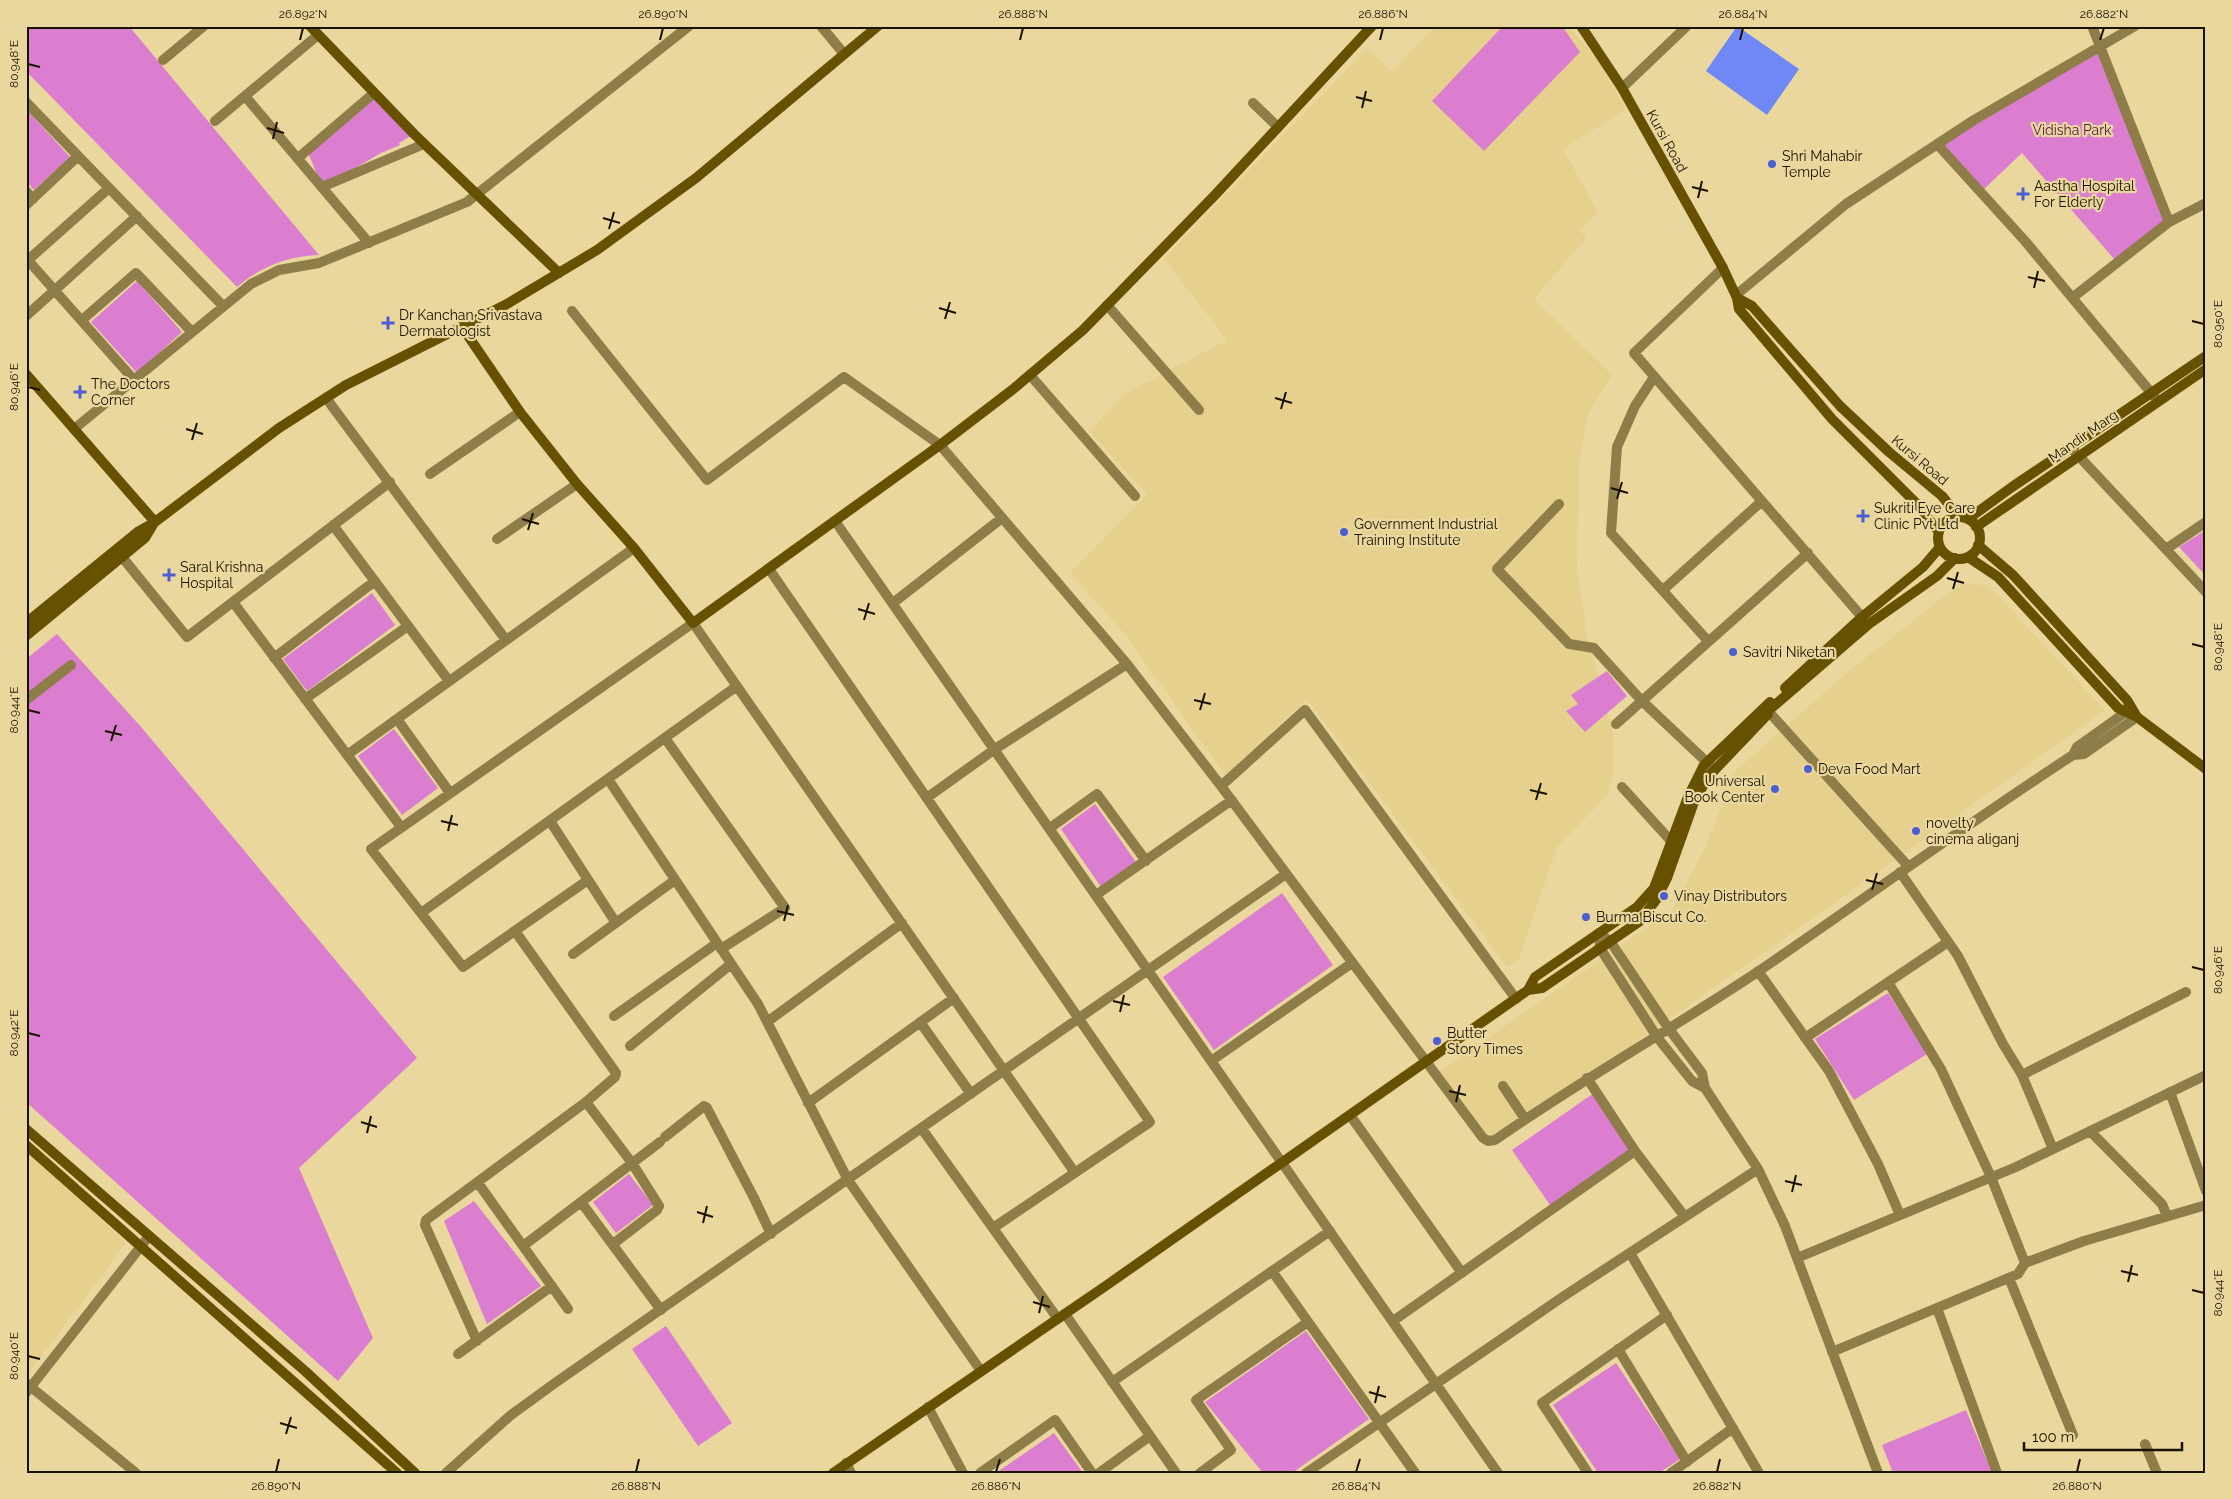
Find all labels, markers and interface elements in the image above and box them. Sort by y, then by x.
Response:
text: 26.892°N [279,7,327,21]
text: 26.890°N [638,7,688,21]
text: 26.888°N [998,7,1048,21]
text: 26.886°N [1358,7,1408,21]
text: 26.884°N [1719,7,1767,21]
text: 26.882°N [2080,7,2128,21]
text: 80.948°E [7,40,21,88]
street label: Kursi Road [1643,107,1691,175]
park label: Vidisha Park [2032,122,2112,138]
place label: Shri Mahabir Temple [1782,148,1863,180]
marker: Shri Mahabir Temple [1766,158,1778,170]
place label: Aastha Hospital For Elderly [2034,178,2135,210]
marker: Aastha Hospital For Elderly [2016,187,2030,201]
text: 80.950°E [2211,300,2225,348]
place label: Dr Kanchan Srivastava Dermatologist [399,307,542,339]
marker: Dr Kanchan Srivastava Dermatologist [381,316,395,330]
text: 80.946°E [7,363,21,411]
place label: The Doctors Corner [91,376,170,408]
marker: The Doctors Corner [73,385,87,399]
street label: Mandir Marg [2045,406,2121,466]
street label: Kursi Road [1888,432,1952,488]
place label: Sukriti Eye Care Clinic Pvt Ltd [1874,500,1975,532]
marker: Sukriti Eye Care Clinic Pvt Ltd [1856,509,1870,523]
place label: Government Industrial Training Institute [1354,516,1498,548]
marker: Government Industrial Training Institute [1338,526,1350,538]
place label: Saral Krishna Hospital [180,559,263,591]
marker: Saral Krishna Hospital [162,568,176,582]
text: 80.948°E [2211,623,2225,671]
place label: Savitri Niketan [1743,644,1835,660]
marker: Savitri Niketan [1727,646,1739,658]
text: 80.944°E [7,686,21,734]
place label: Deva Food Mart [1818,761,1921,777]
marker: Deva Food Mart [1802,763,1814,775]
place label: Universal Book Center [1684,773,1765,805]
marker: Universal Book Center [1769,783,1781,795]
place label: novelty cinema aliganj [1926,815,2019,847]
marker: novelty cinema aliganj [1910,825,1922,837]
place label: Vinay Distributors [1674,888,1787,904]
marker: Vinay Distributors [1658,890,1670,902]
place label: Burma Biscut Co. [1596,909,1706,925]
marker: Burma Biscut Co. [1580,911,1592,923]
text: 80.946°E [2211,946,2225,994]
text: 80.942°E [7,1010,21,1056]
place label: Butter Story Times [1447,1025,1523,1057]
marker: Butter Story Times [1431,1035,1443,1047]
text: 80.944°E [2211,1269,2225,1317]
text: 80.940°E [7,1332,21,1380]
scale bar [2024,1419,2182,1451]
text: 100 m [2032,1428,2074,1446]
text: 26.890°N [251,1479,301,1493]
text: 26.888°N [611,1479,661,1493]
text: 26.886°N [971,1479,1021,1493]
text: 26.884°N [1332,1479,1380,1493]
text: 26.882°N [1693,1479,1741,1493]
text: 26.880°N [2052,1479,2102,1493]

